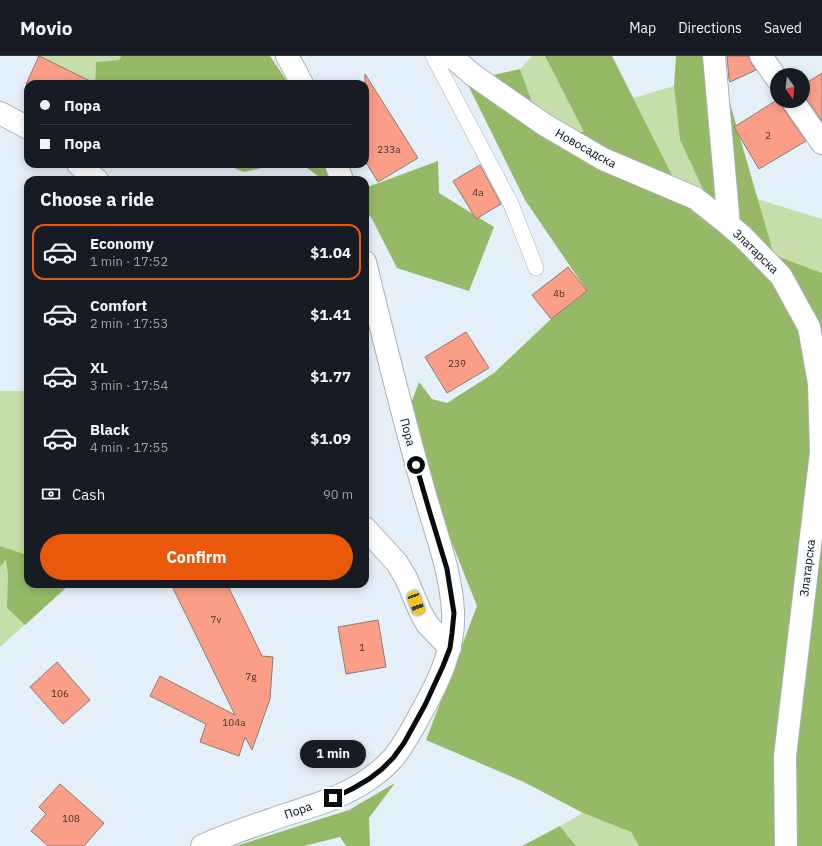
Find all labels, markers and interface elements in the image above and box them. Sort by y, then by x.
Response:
text: Movio [20,16,73,40]
text: Map [629,19,656,37]
text: Directions [678,19,742,37]
text: Saved [764,19,802,37]
north arrow [770,68,810,108]
map controls [770,68,810,108]
text: Пора [64,96,101,115]
street label: Новосадска [553,125,620,171]
house number: 2 [765,129,771,142]
text: Пора [64,134,101,153]
house number: 233a [377,143,401,156]
house number: 4a [472,186,484,199]
text: Choose a ride [40,188,154,211]
street label: Златарска [730,226,782,277]
icon: car [42,234,78,270]
text: Economy [90,234,154,253]
text: $1.04 [310,243,351,262]
text: 1 min · 17:52 [90,253,168,270]
house number: 4b [553,287,565,300]
icon: car [42,296,78,332]
text: Comfort [90,296,147,315]
text: $1.41 [310,305,351,324]
text: 2 min · 17:53 [90,315,168,332]
house number: 239 [448,357,466,370]
icon: car [42,358,78,394]
text: XL [90,358,108,377]
text: $1.77 [310,367,351,386]
text: 3 min · 17:54 [90,377,168,394]
street label: Пора [397,416,419,448]
icon: car [42,420,78,456]
text: Black [90,420,130,439]
text: $1.09 [310,429,351,448]
text: 4 min · 17:55 [90,439,168,456]
route start [407,456,425,474]
icon: cash [40,483,62,505]
text: Cash [72,485,105,504]
text: 90 m [323,486,353,503]
button: Confirm [40,534,353,580]
street label: Златарска [796,538,818,598]
car [406,590,426,616]
house number: 7v [211,613,222,626]
house number: 1 [359,641,365,654]
house number: 7g [245,670,257,683]
house number: 106 [51,687,69,700]
house number: 104a [222,716,246,729]
callout: 1 min [300,740,366,768]
text: 1 min [316,745,350,762]
route end [324,789,342,807]
street label: Пора [282,798,314,822]
house number: 108 [62,812,80,825]

